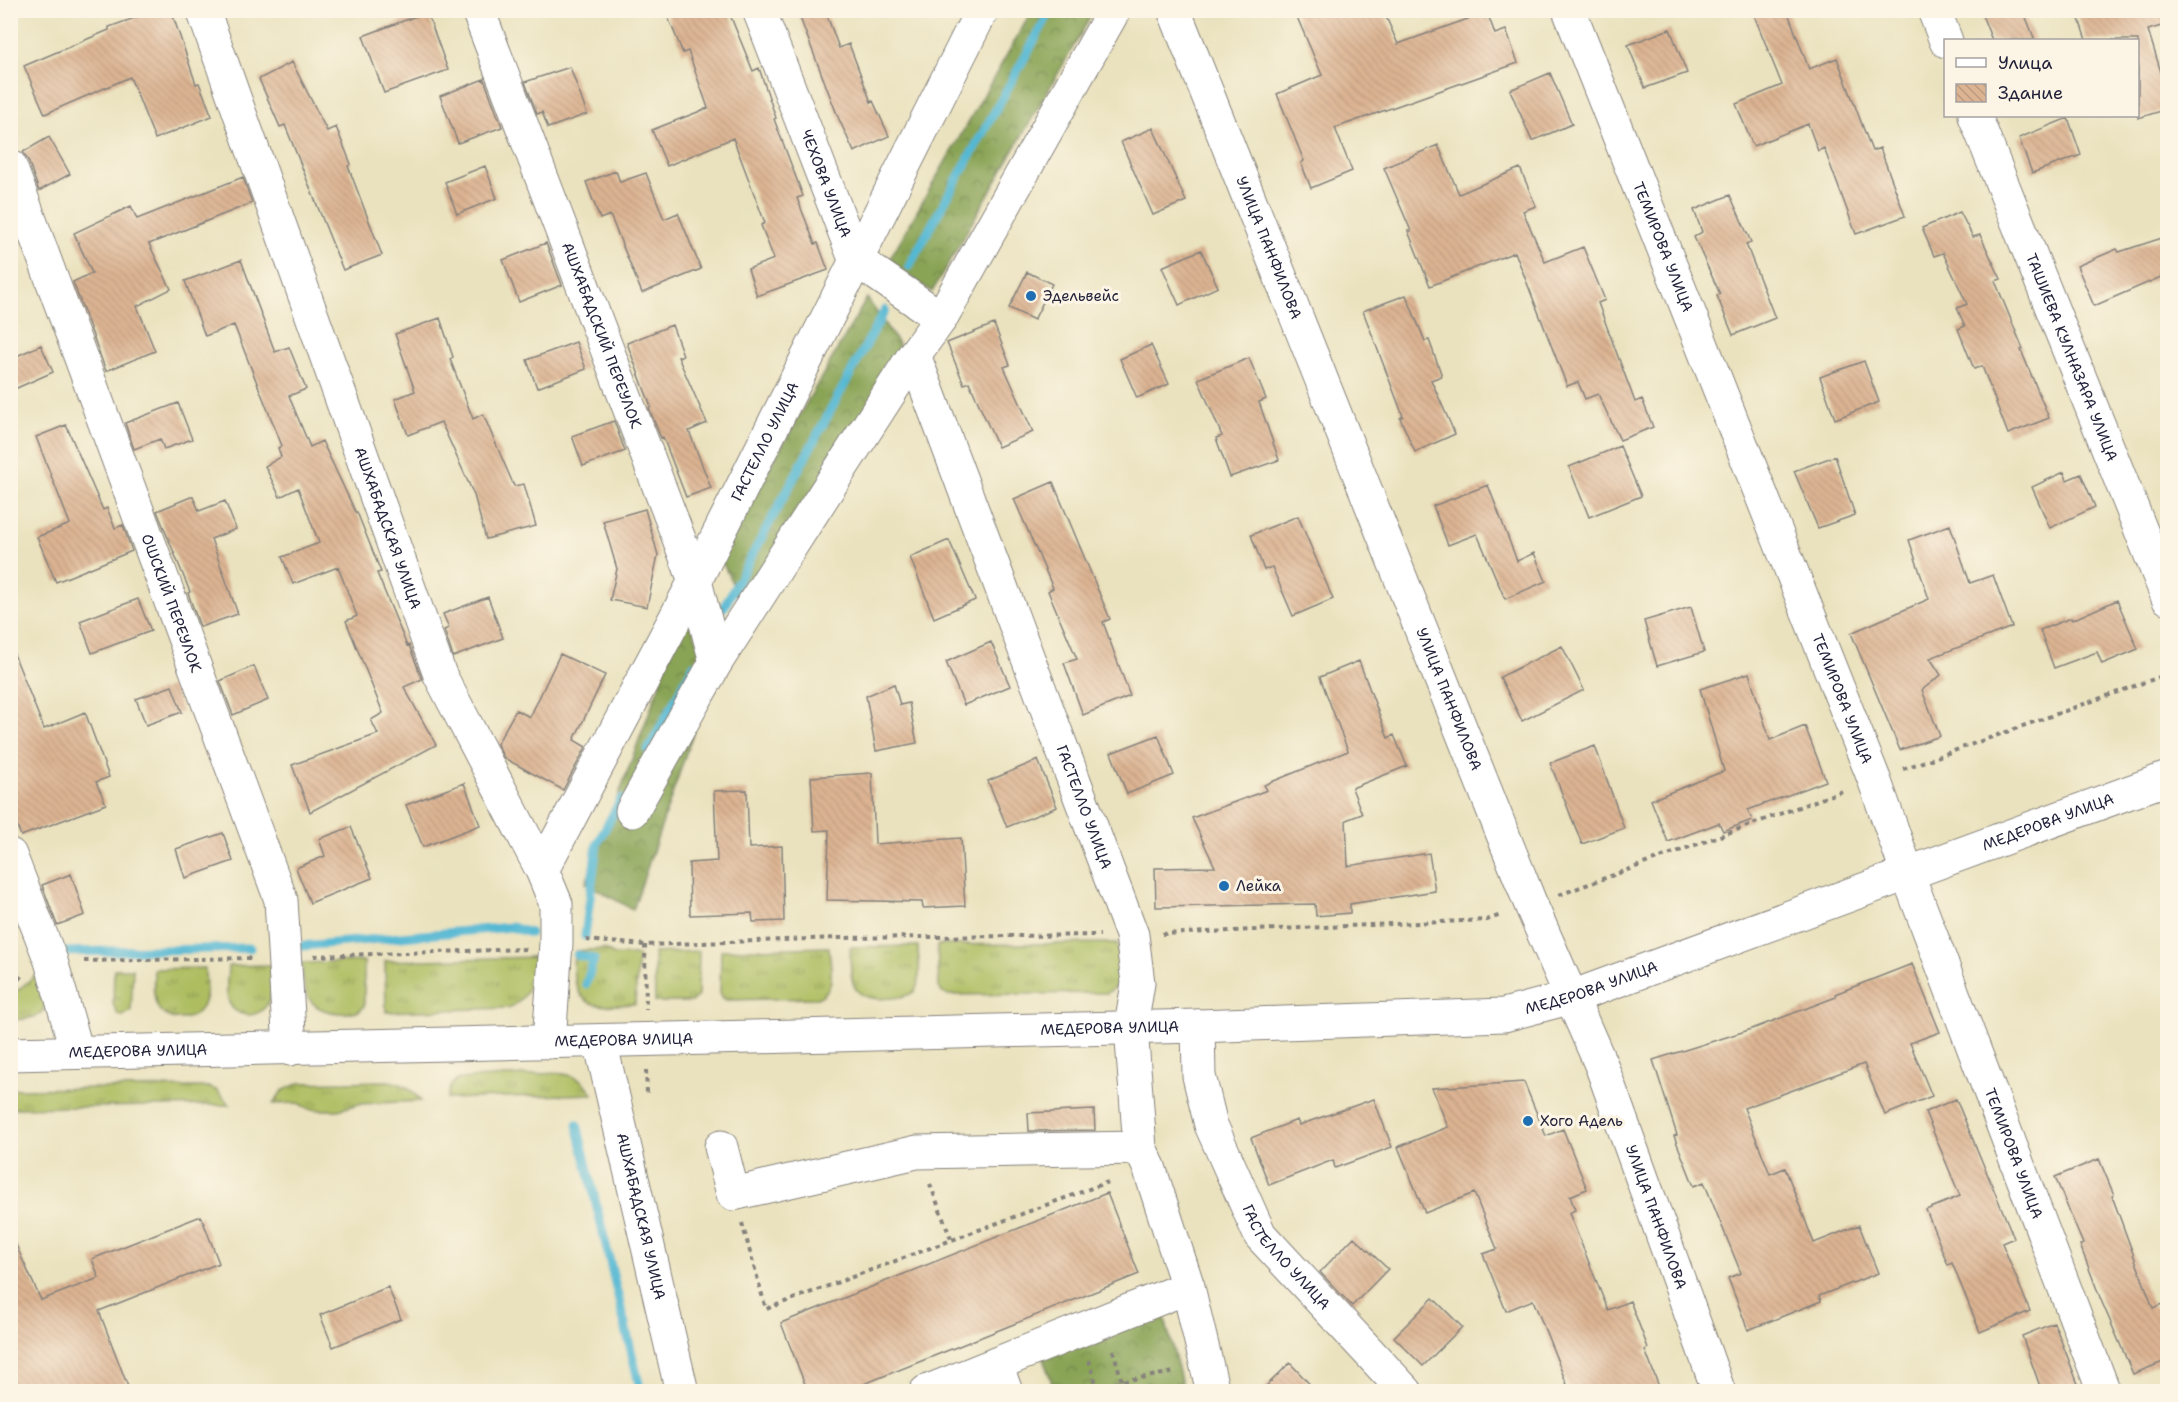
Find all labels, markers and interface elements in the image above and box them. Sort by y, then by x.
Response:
legend [1944,39,2139,117]
text: Улица [1998,51,2052,75]
text: Здание [1998,81,2063,105]
street label: ЧЕХОВА УЛИЦА [796,126,856,241]
street label: УЛИЦА ПАНФИЛОВА [1231,173,1306,322]
street label: ТЕМИРОВА УЛИЦА [1628,179,1698,315]
street label: АШХАБАДСКИЙ ПЕРЕУЛОК [557,239,646,432]
street label: ТАШИЕВА КУЛНАЗАРА УЛИЦА [2021,251,2122,464]
place label: Эдельвейс [1043,286,1119,306]
marker: Эдельвейс [1024,289,1038,303]
street label: ГАСТЕЛЛО УЛИЦА [727,379,803,505]
street label: АШХАБАДСКАЯ УЛИЦА [350,444,426,612]
street label: ОШСКИЙ ПЕРЕУЛОК [137,531,206,676]
street label: УЛИЦА ПАНФИЛОВА [1411,625,1486,774]
street label: ТЕМИРОВА УЛИЦА [1807,631,1877,767]
street label: ГАСТЕЛЛО УЛИЦА [1052,742,1116,872]
street label: МЕДЕРОВА УЛИЦА [1979,789,2117,855]
place label: Лейка [1236,876,1282,896]
marker: Лейка [1217,879,1231,893]
street label: МЕДЕРОВА УЛИЦА [1523,956,1661,1019]
street label: МЕДЕРОВА УЛИЦА [1040,1016,1179,1040]
street label: МЕДЕРОВА УЛИЦА [554,1028,694,1052]
street label: МЕДЕРОВА УЛИЦА [68,1040,208,1063]
street label: ТЕМИРОВА УЛИЦА [1980,1085,2048,1222]
place label: Хого Адель [1540,1111,1623,1131]
marker: Хого Адель [1521,1114,1535,1128]
street label: АШХАБАДСКАЯ УЛИЦА [612,1131,670,1302]
street label: УЛИЦА ПАНФИЛОВА [1621,1142,1691,1292]
street label: ГАСТЕЛЛО УЛИЦА [1238,1201,1335,1314]

